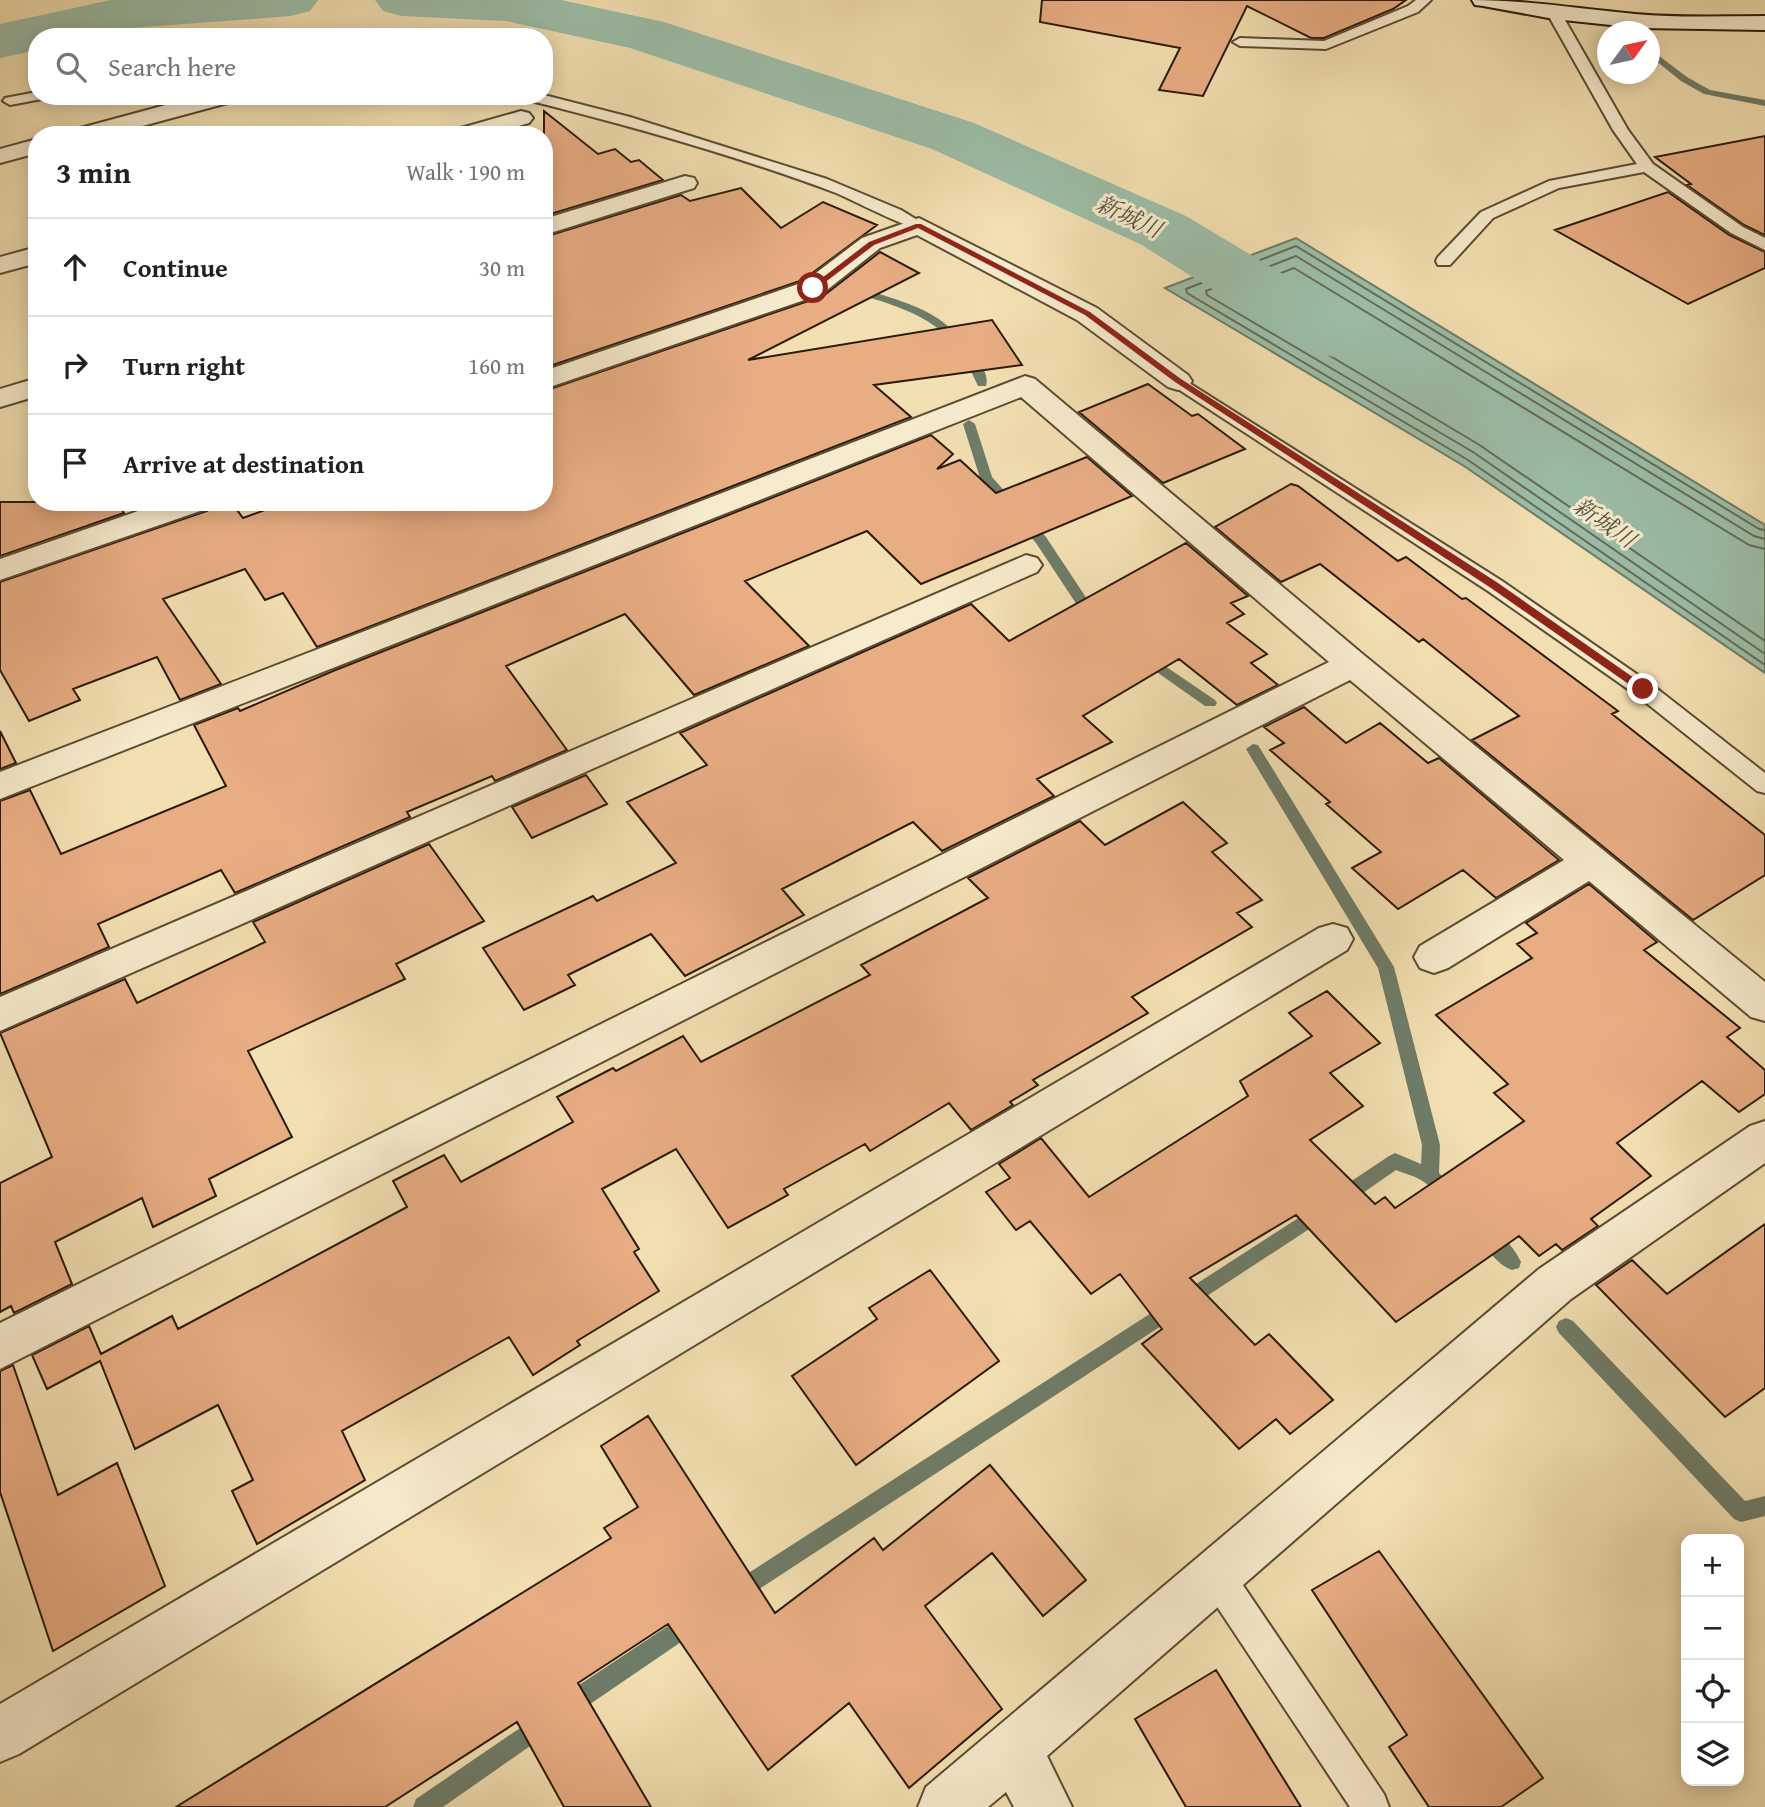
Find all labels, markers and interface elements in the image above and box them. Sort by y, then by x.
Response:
north arrow [1597,21,1660,84]
search box [28,28,553,105]
text: Search here [108,47,236,86]
icon: search [52,48,90,86]
text: 3 min [56,150,131,194]
text: Walk · 190 m [406,155,525,188]
water label: 新城川 [1091,186,1170,247]
icon: ahead [56,248,94,286]
text: Continue [123,248,228,287]
text: 30 m [479,251,525,284]
route start [797,272,828,303]
icon: right [56,346,94,384]
text: Turn right [123,346,245,385]
text: 160 m [468,349,525,382]
icon: arrive [56,444,94,482]
text: Arrive at destination [123,444,364,483]
water label: 新城川 [1567,489,1645,557]
route end [1627,673,1658,704]
map controls [1681,1534,1744,1786]
button: + [1681,1534,1744,1597]
button: − [1681,1597,1744,1660]
button: locate [1681,1660,1744,1723]
button: layers [1681,1723,1744,1786]

